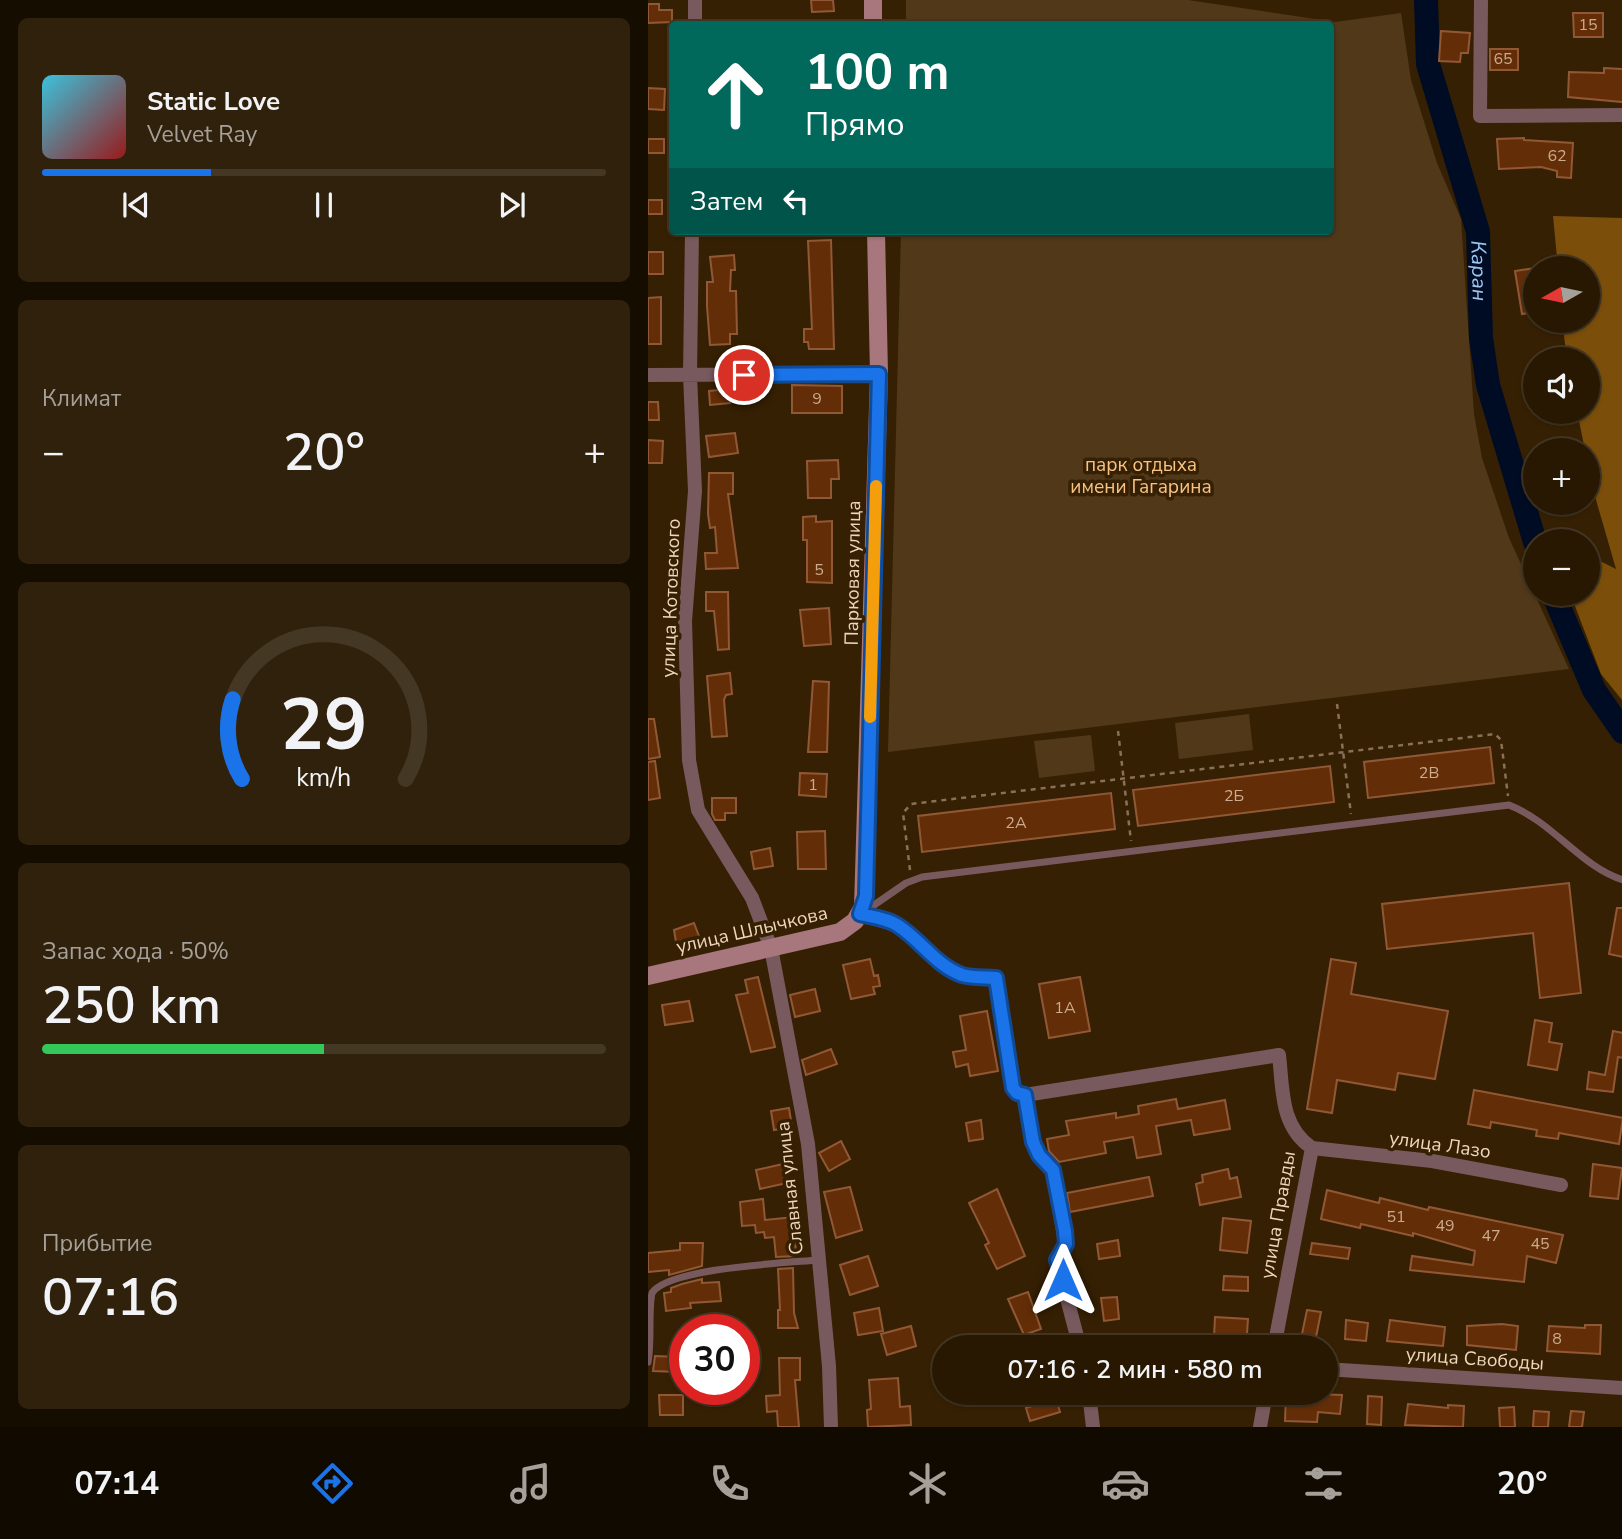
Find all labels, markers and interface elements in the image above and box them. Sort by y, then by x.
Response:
house number: 15 [1578,14,1598,36]
text: 100 m [805,39,949,106]
house number: 65 [1493,48,1513,70]
icon: ahead [690,49,781,140]
text: Static Love [147,84,280,119]
text: Прямо [805,103,905,146]
text: Velvet Ray [147,119,257,150]
house number: 62 [1547,145,1567,167]
icon: left [777,182,815,220]
text: Затем [690,184,763,219]
icon: previous [117,186,155,224]
icon: pause [305,186,343,224]
icon: next [493,186,531,224]
water label: Каран [1464,240,1494,302]
north arrow [1523,256,1600,332]
map controls [1523,256,1600,606]
pin [714,345,774,405]
button: sound [1523,347,1600,424]
icon: arrive [725,356,763,394]
text: Климат [42,383,121,414]
house number: 9 [812,388,822,410]
text: 20° [283,417,365,488]
text: − [42,427,65,478]
text: + [583,427,606,478]
button: + [1523,438,1600,515]
park label: парк отдыха имени Гагарина [1070,452,1212,500]
street label: Парковая улица [839,500,867,646]
street label: улица Котовского [655,518,687,678]
button: − [1523,529,1600,606]
house number: 5 [814,559,824,581]
text: 29 [280,676,368,776]
text: km/h [296,761,352,795]
house number: 2В [1419,762,1439,784]
house number: 1 [808,774,818,796]
house number: 2Б [1224,785,1244,807]
house number: 2А [1005,812,1027,834]
street label: улица Шлычкова [674,900,830,960]
text: Запас хода · 50% [42,936,229,967]
text: 250 km [42,970,221,1041]
house number: 1А [1054,997,1076,1019]
street label: Славная улица [770,1120,810,1256]
street label: улица Лазо [1387,1125,1493,1165]
street label: улица Правды [1254,1149,1302,1281]
house number: 51 [1386,1206,1406,1228]
house number: 49 [1435,1215,1455,1237]
house number: 47 [1481,1225,1501,1247]
text: Прибытие [42,1228,152,1259]
house number: 45 [1530,1233,1550,1255]
position arrow [1026,1243,1100,1317]
text: 07:16 [42,1262,179,1333]
speed limit sign: 30 [669,1314,760,1405]
house number: 8 [1552,1328,1562,1350]
street label: улица Свободы [1405,1341,1545,1377]
text: 07:16 · 2 мин · 580 m [1007,1352,1263,1387]
icon: directions [308,1459,357,1508]
icon: music [506,1459,555,1508]
icon: phone [705,1459,754,1508]
icon: climate [903,1459,952,1508]
icon: car [1101,1459,1150,1508]
icon: filters [1299,1459,1348,1508]
text: 07:14 [75,1462,159,1505]
text: 20° [1497,1462,1547,1505]

